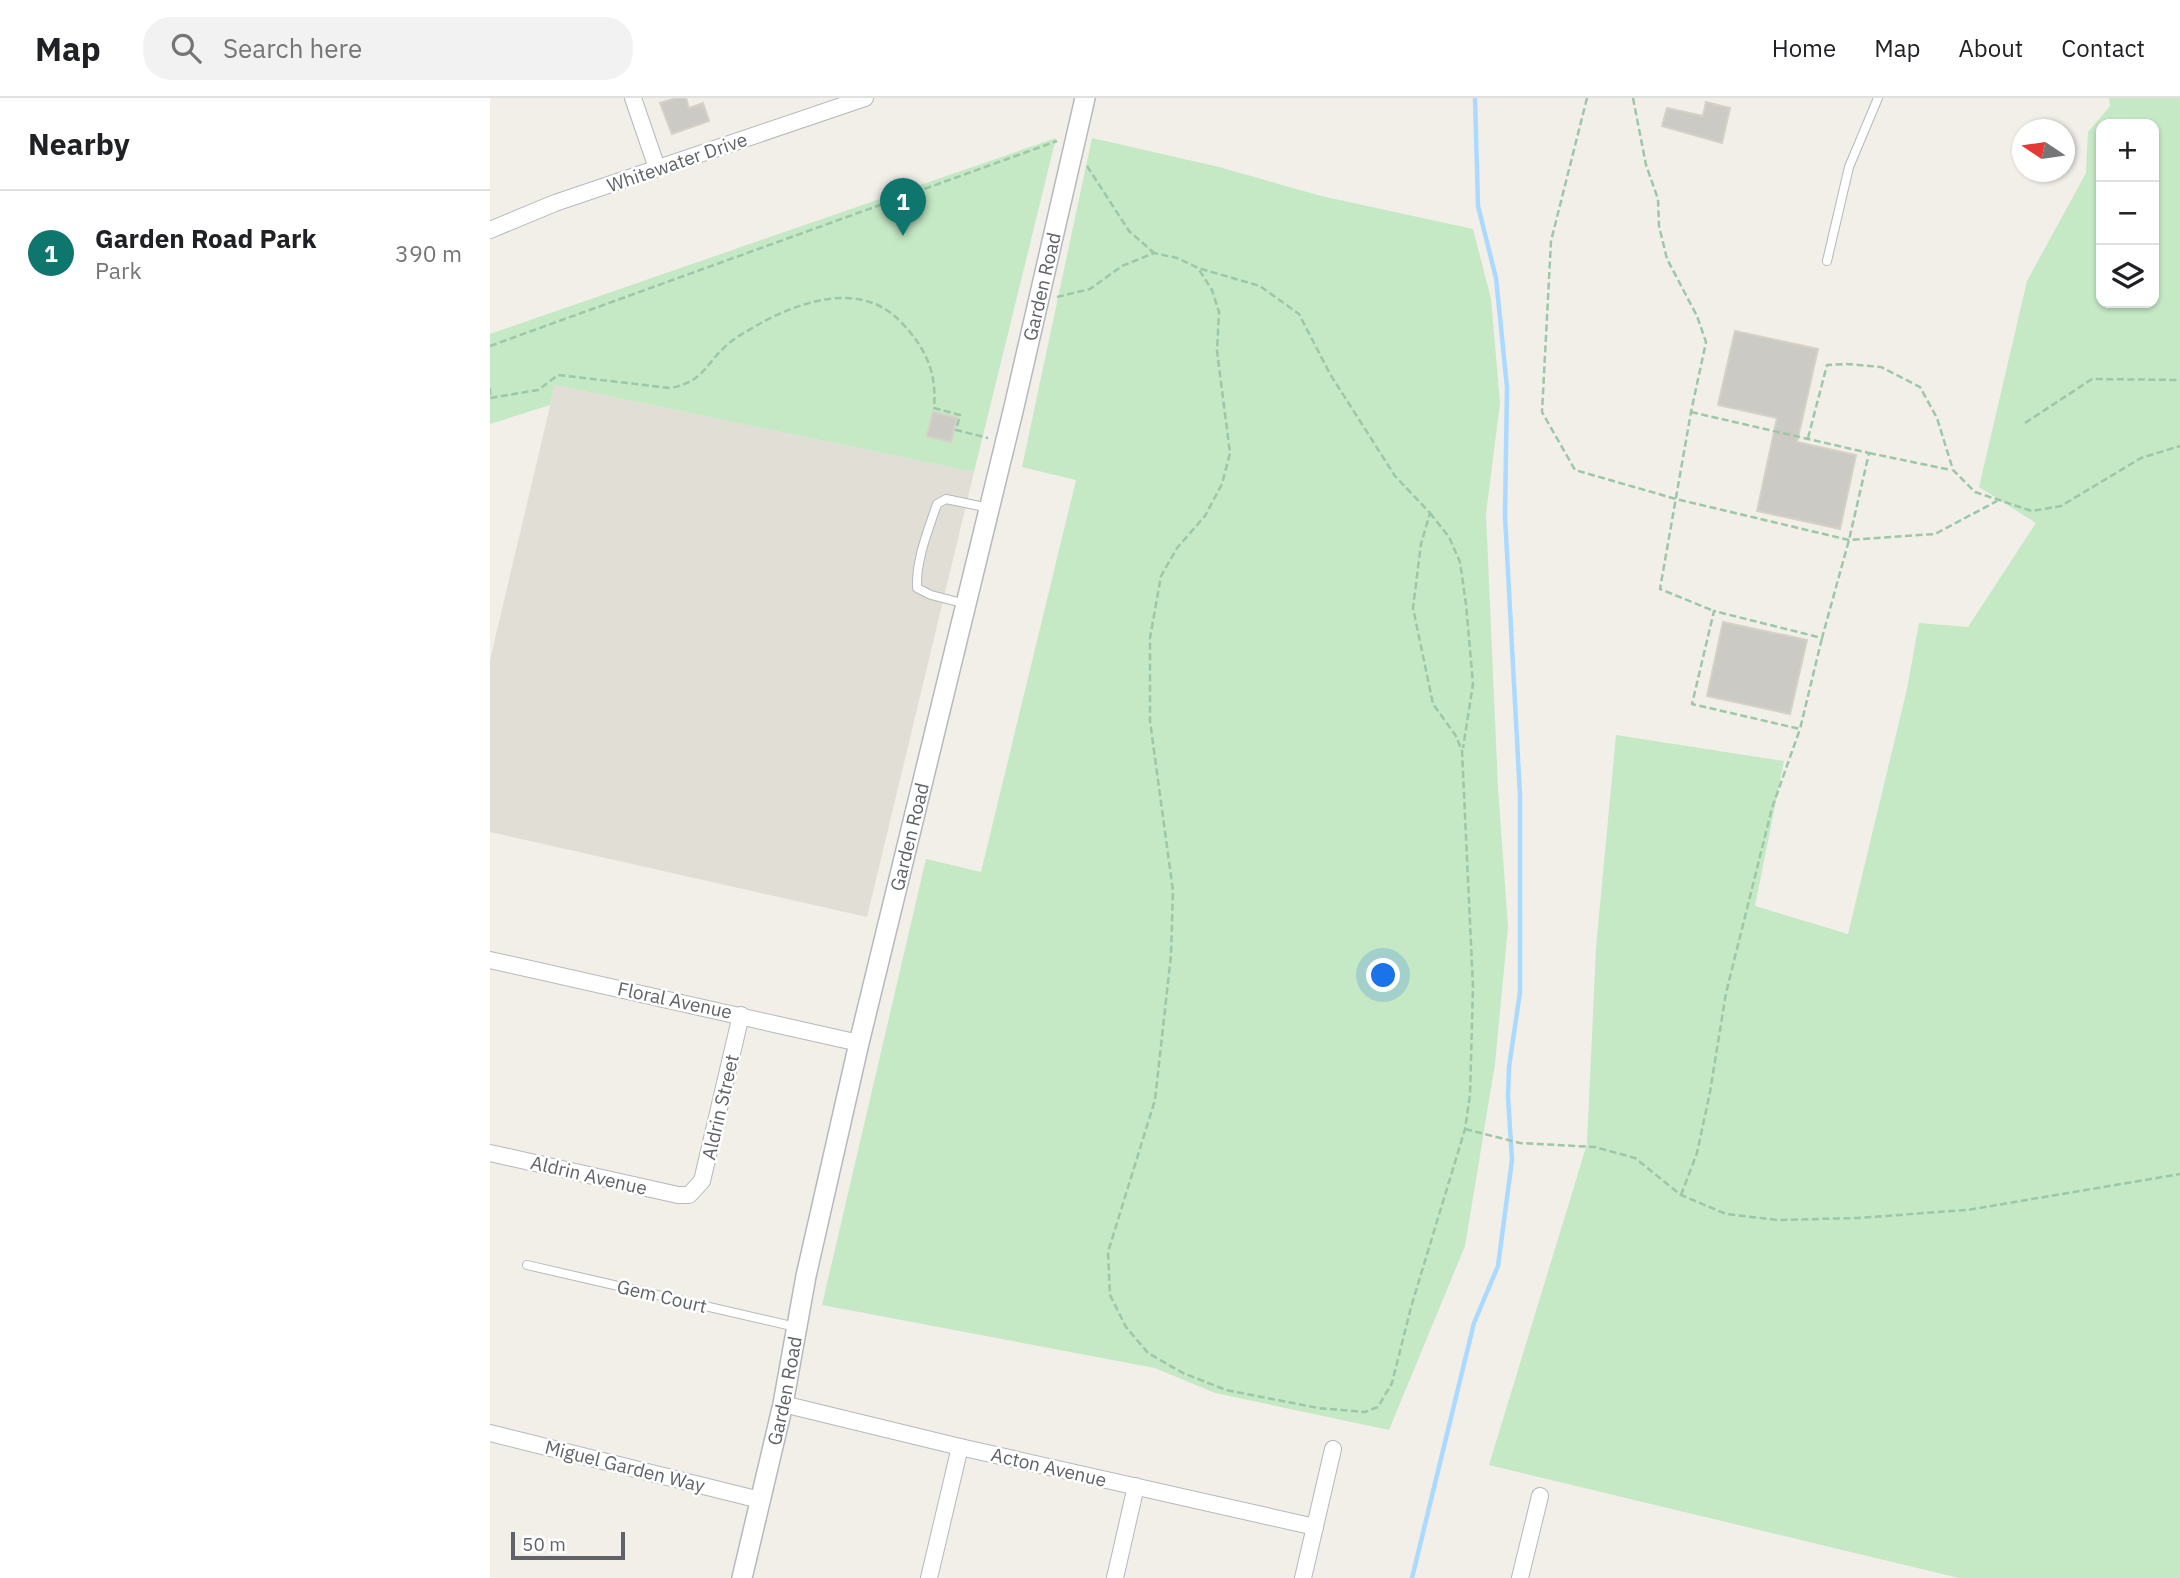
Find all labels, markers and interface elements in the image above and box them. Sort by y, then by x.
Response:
search box [143,17,633,80]
text: Map [35,27,101,70]
icon: search [167,29,205,67]
text: Search here [223,31,362,65]
text: Home [1772,32,1836,64]
text: Map [1874,32,1920,64]
text: About [1958,32,2023,64]
text: Contact [2061,32,2145,64]
north arrow [2012,119,2075,182]
map controls [2096,119,2159,308]
button: + [2096,119,2159,182]
text: Nearby [28,124,130,163]
street label: Whitewater Drive [604,127,750,197]
pin: 1 [880,178,926,236]
button: − [2096,182,2159,245]
text: Garden Road Park [95,221,316,255]
street label: Garden Road [1018,230,1066,343]
text: 1 [44,238,58,268]
text: 390 m [395,238,462,268]
button: layers [2096,245,2159,308]
text: Park [95,255,142,285]
street label: Garden Road [884,780,934,893]
your location [1366,958,1400,992]
street label: Floral Avenue [615,976,735,1024]
street label: Aldrin Street [696,1052,744,1162]
street label: Aldrin Avenue [528,1150,650,1200]
street label: Gem Court [615,1274,709,1318]
street label: Garden Road [762,1334,807,1448]
street label: Miguel Garden Way [542,1434,708,1498]
street label: Acton Avenue [989,1442,1109,1492]
scale bar [511,1529,625,1561]
text: 50 m [522,1532,566,1556]

